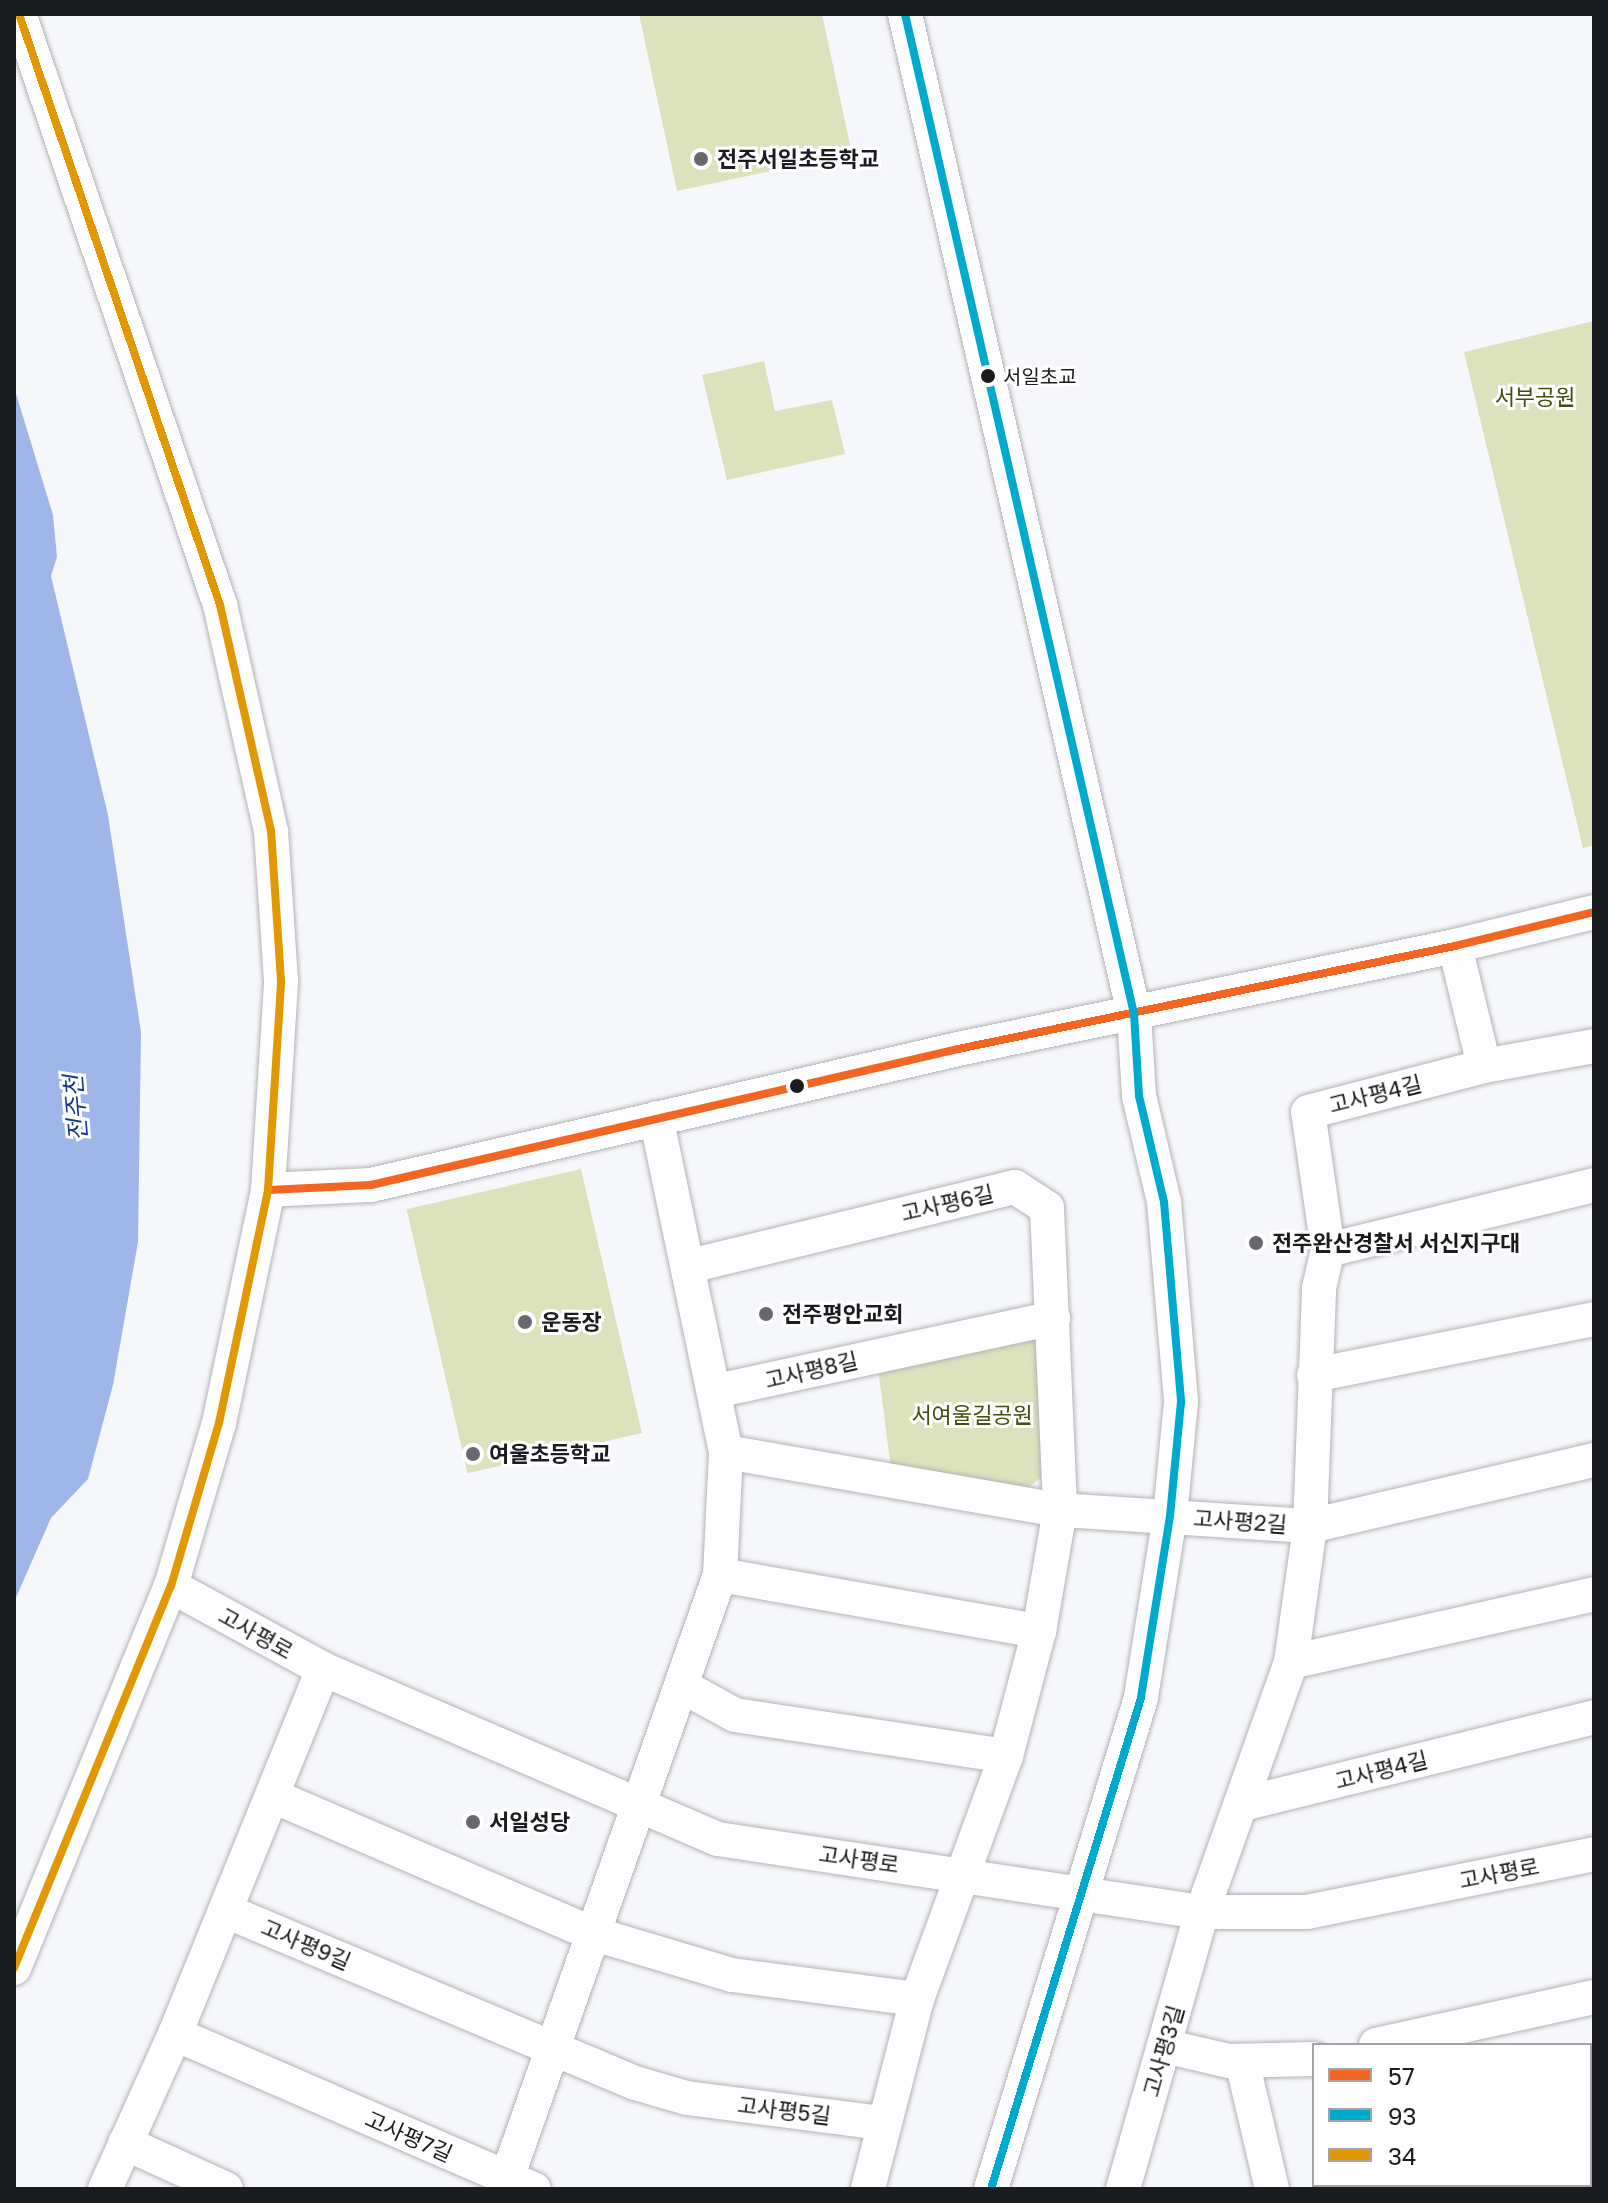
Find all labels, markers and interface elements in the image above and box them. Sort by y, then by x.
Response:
place label: 전주서일초등학교 [717,146,879,172]
marker: 전주서일초등학교 [692,150,710,168]
place label: 서일초교 [1003,364,1077,388]
marker: 서일초교 [980,368,996,384]
park label: 서부공원 [1495,384,1575,410]
street label: 고사평4길 [1326,1070,1424,1118]
water label: 전주천 [58,1074,92,1142]
unlabelled marker [789,1078,805,1094]
street label: 고사평6길 [898,1180,996,1226]
place label: 전주완산경찰서 서신지구대 [1272,1230,1520,1256]
marker: 전주완산경찰서 서신지구대 [1247,1234,1265,1252]
place label: 전주평안교회 [782,1301,903,1327]
marker: 전주평안교회 [757,1305,775,1323]
place label: 운동장 [541,1309,602,1335]
marker: 운동장 [516,1313,534,1331]
street label: 고사평8길 [762,1347,860,1393]
park label: 서여울길공원 [911,1402,1033,1428]
place label: 여울초등학교 [489,1441,610,1467]
marker: 여울초등학교 [464,1445,482,1463]
street label: 고사평2길 [1192,1505,1288,1537]
street label: 고사평로 [214,1602,298,1664]
street label: 고사평4길 [1332,1746,1430,1794]
place label: 서일성당 [489,1809,570,1835]
marker: 서일성당 [464,1813,482,1831]
street label: 고사평로 [817,1840,901,1878]
street label: 고사평로 [1457,1852,1541,1894]
street label: 고사평9길 [257,1913,355,1975]
street label: 고사평3길 [1137,2002,1189,2100]
legend [1312,2043,1592,2187]
text: 57 [1388,2061,1415,2090]
street label: 고사평5길 [736,2091,832,2129]
text: 93 [1388,2101,1417,2130]
street label: 고사평7길 [361,2105,457,2167]
text: 34 [1388,2141,1417,2170]

